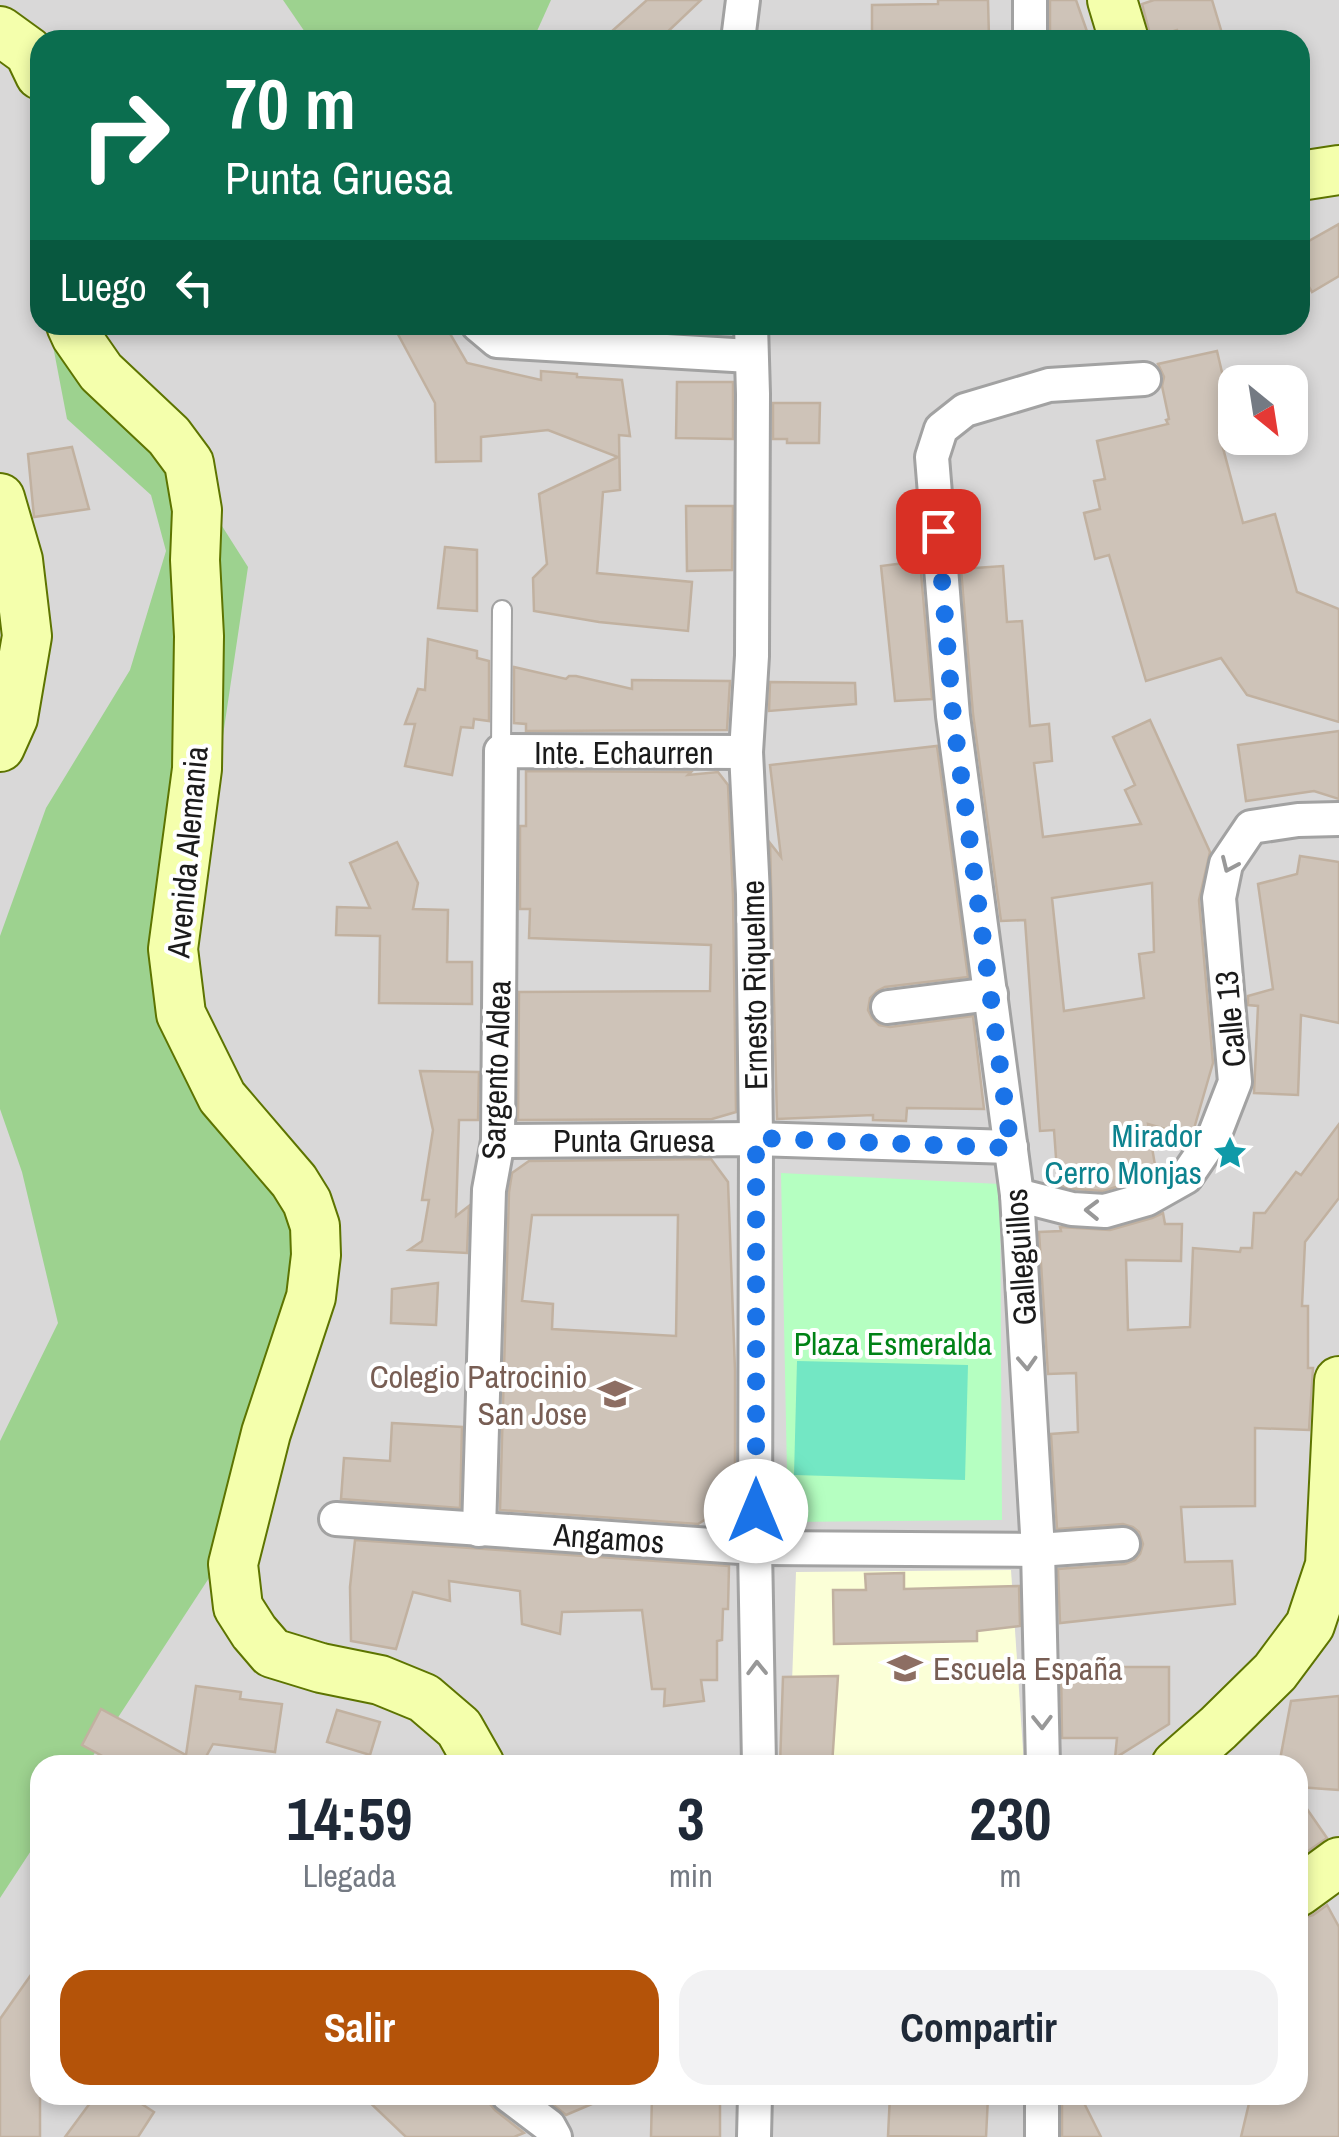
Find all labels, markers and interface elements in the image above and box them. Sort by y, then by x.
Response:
text: 70 m [225,57,356,151]
icon: right [60,70,190,200]
text: Punta Gruesa [225,147,453,208]
icon: left [167,260,222,315]
text: Luego [60,262,147,313]
north arrow [1218,365,1308,455]
map controls [1218,365,1308,455]
pin [896,489,981,574]
icon: arrive [911,504,966,559]
street label: Inte. Echaurren [534,731,714,774]
street label: Avenida Alemania [156,744,218,961]
one-way arrow [1221,854,1241,872]
street label: Ernesto Riquelme [731,880,777,1090]
street label: Calle 13 [1204,969,1256,1069]
street label: Sargento Aldea [471,979,521,1160]
place label: Mirador Cerro Monjas [1045,1114,1202,1194]
street label: Punta Gruesa [553,1119,715,1162]
place icon: Mirador Cerro Monjas [1211,1134,1249,1172]
street label: Galleguillos [994,1187,1046,1327]
one-way arrow [1083,1199,1098,1221]
park label: Plaza Esmeralda [794,1322,993,1365]
place label: Colegio Patrocinio San Jose [370,1355,587,1435]
one-way arrow [1016,1355,1037,1371]
school or university icon: Colegio Patrocinio San Jose [596,1375,634,1413]
position arrow [704,1459,808,1563]
street label: Angamos [551,1513,666,1563]
place label: Escuela España [933,1647,1123,1690]
school or university icon: Escuela España [886,1649,924,1687]
one-way arrow [746,1659,768,1674]
one-way arrow [1032,1715,1053,1731]
text: 14:59 [287,1778,412,1859]
text: 3 [677,1778,705,1859]
text: 230 [969,1778,1051,1859]
text: Llegada [303,1854,396,1897]
text: min [669,1854,713,1897]
text: m [999,1854,1021,1897]
button: Salir [60,1970,659,2085]
button: Compartir [679,1970,1278,2085]

